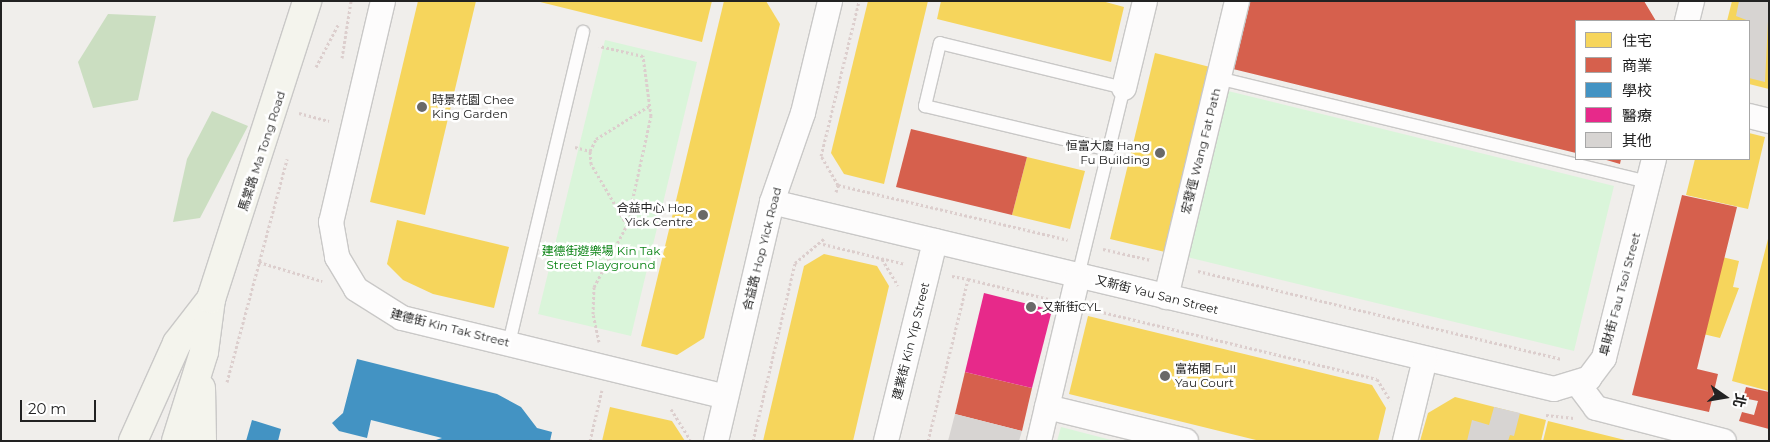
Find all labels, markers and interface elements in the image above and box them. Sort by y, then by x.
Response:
legend [1575,20,1750,160]
text: 住宅 [1622,31,1652,50]
text: 商業 [1622,56,1652,75]
text: 學校 [1622,81,1652,100]
street label: 宏發徑 Wang Fat Path [1178,87,1224,215]
street label: 馬棠路 Ma Tong Road [236,89,288,213]
place label: 時景花園 Chee King Garden [432,93,514,121]
marker: 時景花園 Chee King Garden [416,101,428,113]
text: 醫療 [1622,106,1652,125]
text: 其他 [1622,131,1652,150]
place label: 恒富大廈 Hang Fu Building [1066,139,1150,167]
marker: 恒富大廈 Hang Fu Building [1154,147,1166,159]
street label: 合益路 Hop Yick Road [740,186,784,312]
place label: 合益中心 Hop Yick Centre [616,201,693,229]
marker: 合益中心 Hop Yick Centre [697,209,709,221]
street label: 阜財街 Fau Tsoi Street [1597,231,1643,357]
park label: 建德街遊樂場 Kin Tak Street Playground [542,244,660,272]
street label: 又新街 Yau San Street [1094,273,1220,317]
street label: 建業街 Kin Yip Street [889,281,933,401]
marker: 又新街CYL [1024,300,1038,314]
place label: 又新街CYL [1042,300,1101,314]
street label: 建德街 Kin Tak Street [389,306,511,350]
place label: 富祐閣 Full Yau Court [1175,362,1236,390]
marker: 富祐閣 Full Yau Court [1159,370,1171,382]
north arrow [1700,372,1750,422]
scale bar [22,390,99,422]
text: 北 [1729,392,1750,409]
text: 20 m [28,399,66,418]

